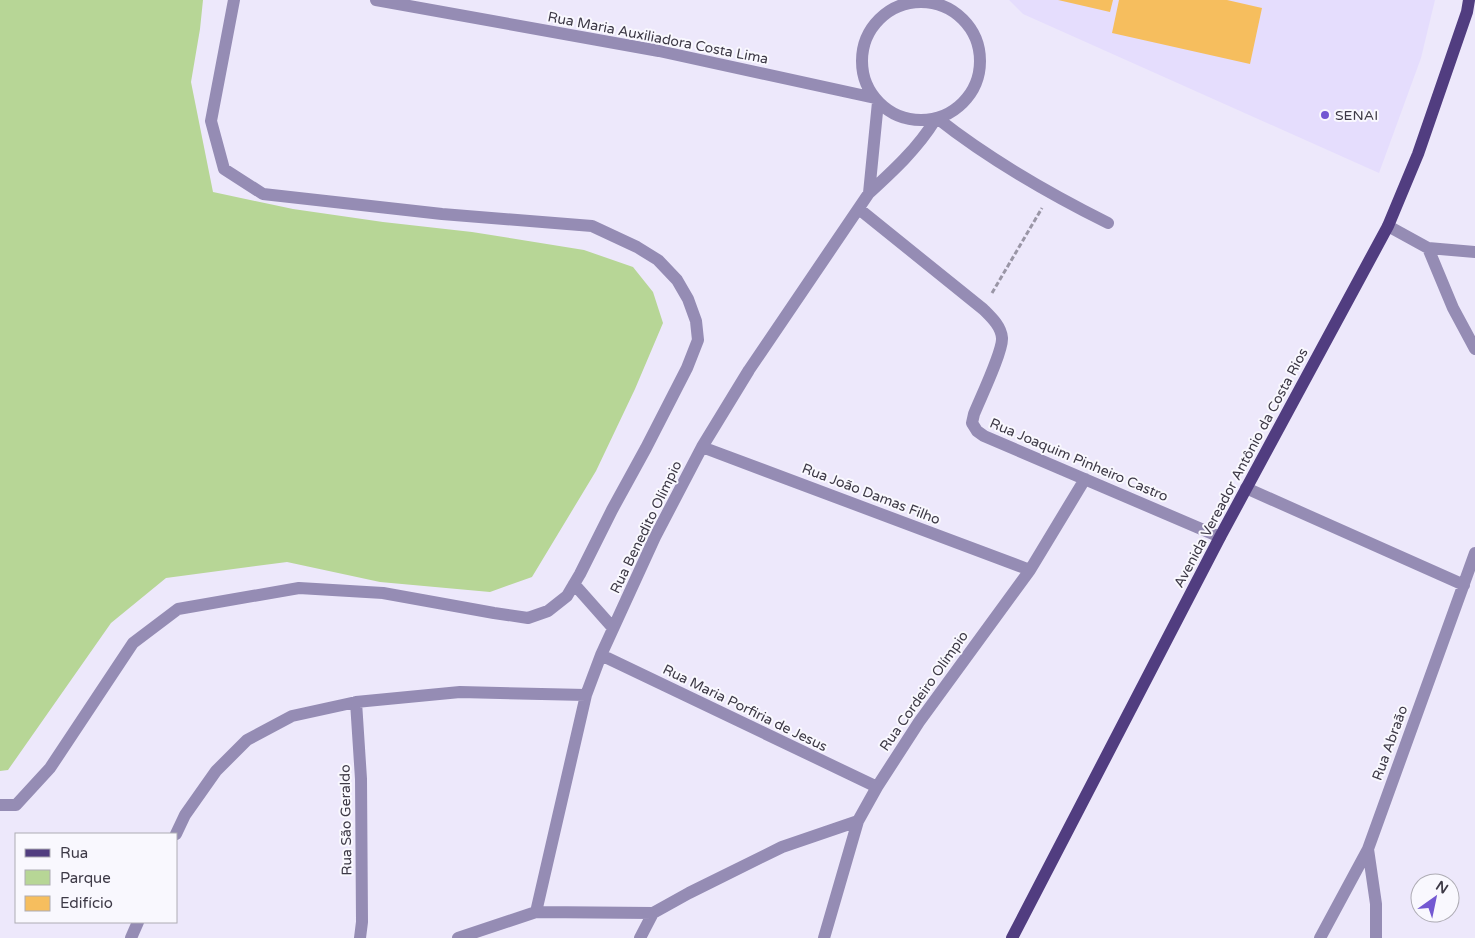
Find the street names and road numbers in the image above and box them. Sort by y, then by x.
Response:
street label: Rua Maria Auxiliadora Costa Lima [546,8,770,68]
street label: Avenida Vereador Antônio da Costa Rios [1170,345,1312,591]
street label: Rua Joaquim Pinheiro Castro [987,415,1171,505]
street label: Rua Benedito Olímpio [606,458,686,596]
street label: Rua João Damas Filho [799,460,943,528]
street label: Rua Cordeiro Olímpio [876,628,972,754]
street label: Rua Maria Porfiria de Jesus [660,661,830,755]
street label: Rua Abraão [1369,703,1411,783]
street label: Rua São Geraldo [337,764,355,876]

